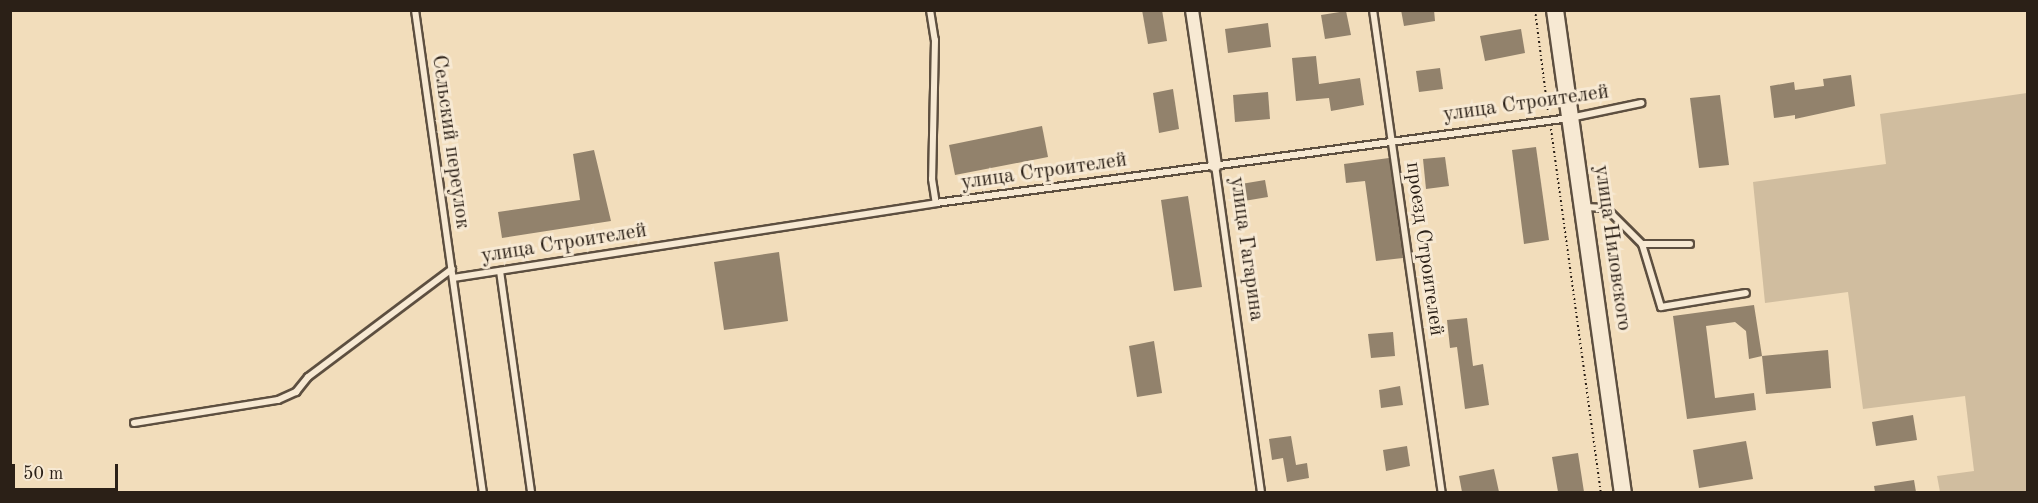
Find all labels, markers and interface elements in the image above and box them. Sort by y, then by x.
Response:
street label: Сельский переулок [425,53,475,231]
street label: улица Строителей [1441,80,1611,128]
street label: улица Строителей [959,148,1129,196]
street label: проезд Строителей [1399,160,1449,338]
street label: улица Ниловского [1588,164,1636,332]
street label: улица Гагарина [1223,175,1269,323]
street label: улица Строителей [479,218,649,270]
scale bar [15,452,122,490]
text: 50 m [23,465,63,483]

